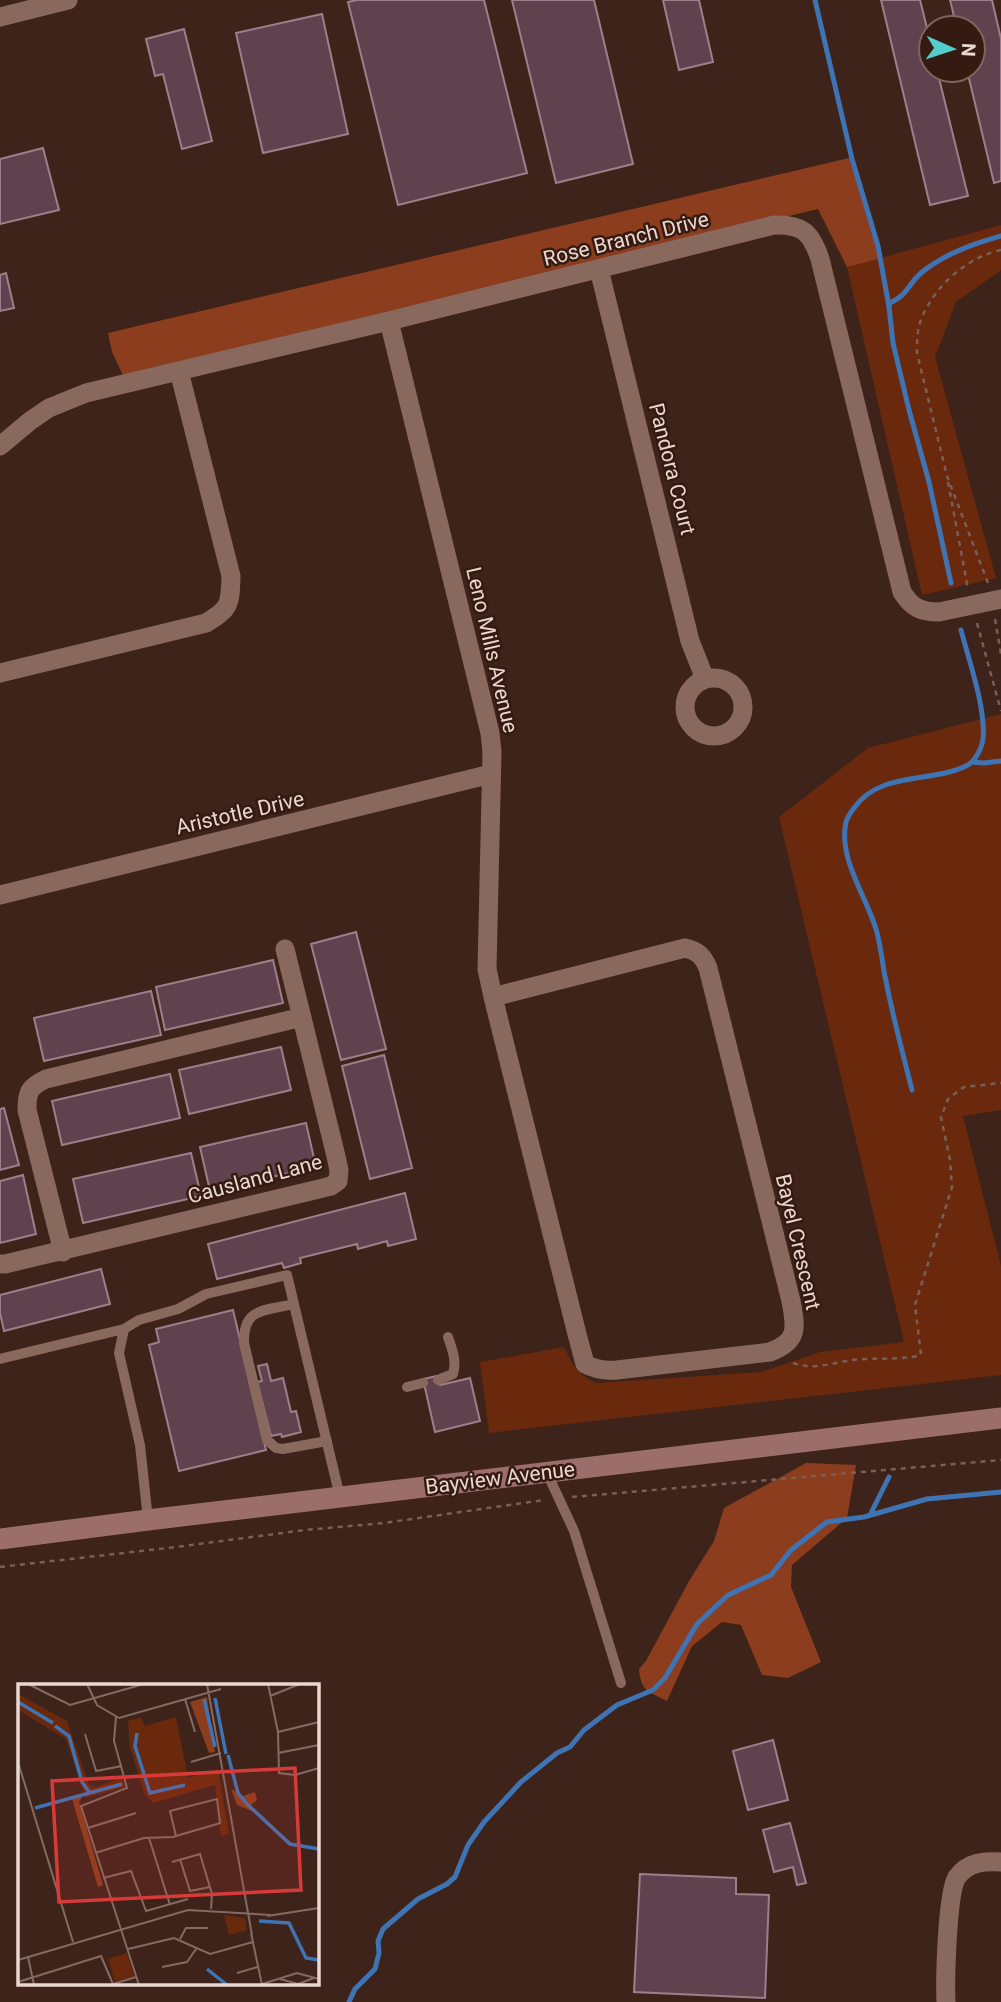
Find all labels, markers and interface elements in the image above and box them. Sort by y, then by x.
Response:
north arrow [917,14,987,84]
text: N [957,43,980,57]
street label: Rose Branch Drive [541,207,711,271]
street label: Pandora Court [644,401,700,538]
street label: Leno Mills Avenue [461,565,523,735]
street label: Aristotle Drive [174,787,306,839]
street label: Causland Lane [185,1150,325,1208]
street label: Bayel Crescent [771,1172,825,1312]
street label: Bayview Avenue [424,1457,576,1499]
inset map [18,1684,318,1984]

